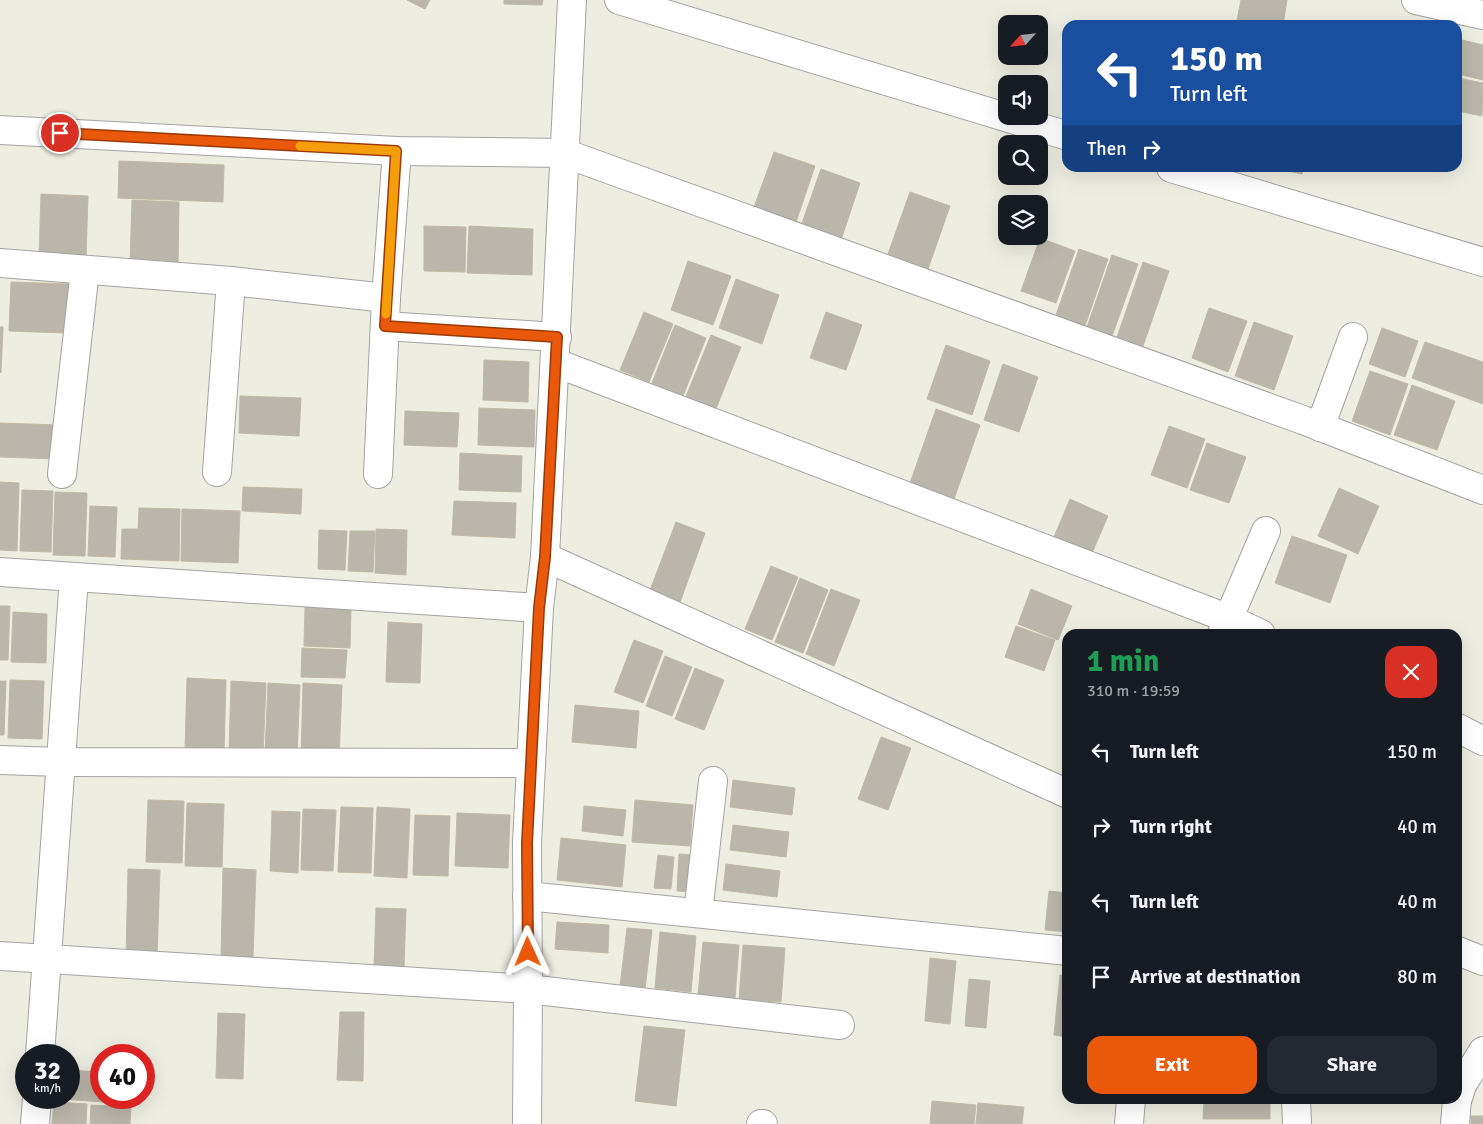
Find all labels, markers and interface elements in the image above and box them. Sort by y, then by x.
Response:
north arrow [998,15,1048,65]
map controls [998,15,1048,245]
text: 150 m [1170,37,1263,80]
icon: left [1087,40,1152,105]
button: sound [998,75,1048,125]
text: Turn left [1170,80,1248,107]
pin [39,112,81,154]
icon: arrive [46,119,74,147]
button: search [998,135,1048,185]
icon: right [1137,135,1165,163]
text: Then [1087,137,1127,161]
button: layers [998,195,1048,245]
text: 1 min [1087,643,1159,680]
button: close [1385,646,1437,698]
text: 310 m · 19:59 [1087,681,1180,701]
icon: left [1087,738,1115,766]
text: Turn left [1130,740,1199,764]
text: 150 m [1387,740,1437,764]
icon: right [1087,813,1115,841]
text: Turn right [1130,815,1212,839]
text: 40 m [1397,815,1437,839]
icon: left [1087,888,1115,916]
text: Turn left [1130,890,1199,914]
text: 40 m [1397,890,1437,914]
position arrow [501,925,553,977]
icon: arrive [1087,963,1115,991]
text: Arrive at destination [1130,965,1301,989]
text: 80 m [1397,965,1437,989]
button: Exit [1087,1036,1257,1094]
button: Share [1267,1036,1437,1094]
speed limit sign: 40 [90,1044,155,1109]
text: 32 [34,1055,61,1086]
text: km/h [34,1081,61,1096]

